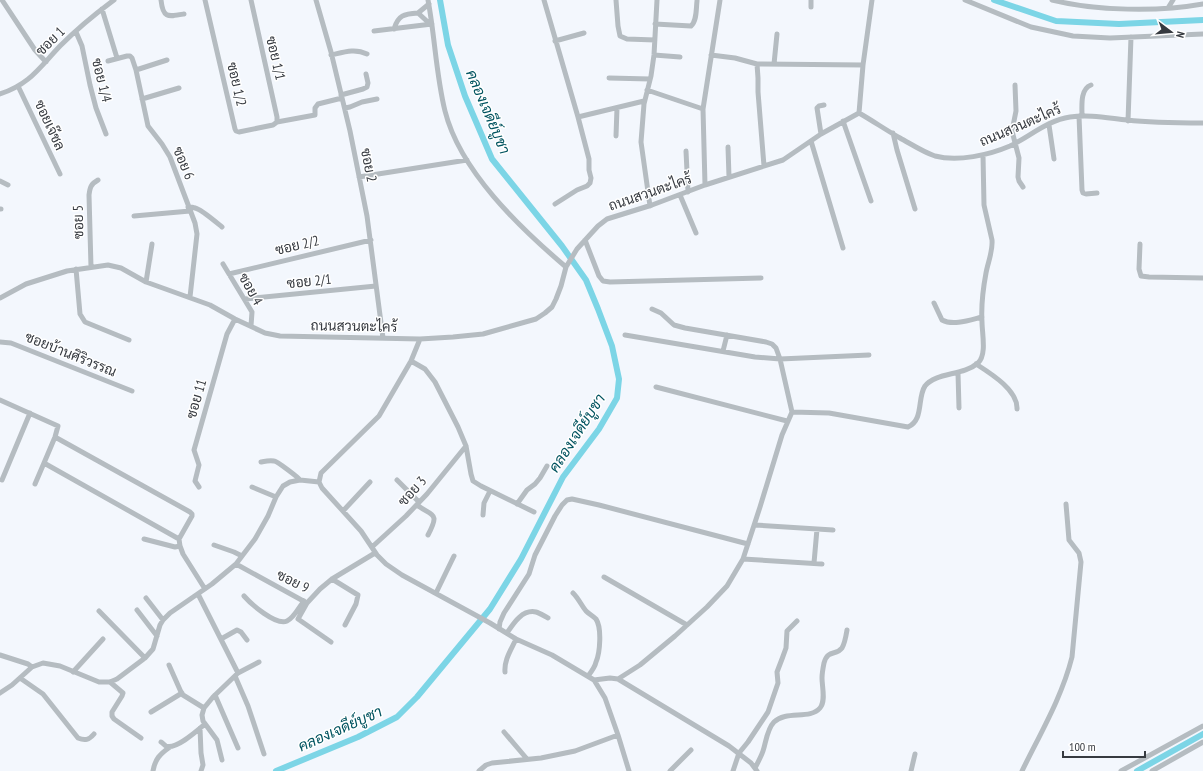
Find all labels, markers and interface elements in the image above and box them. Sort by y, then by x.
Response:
north arrow [1151,12,1191,52]
street label: ซอย 1 [32,23,68,59]
text: N [1173,30,1188,40]
street label: ซอย 1/1 [262,34,290,82]
street label: ซอย 1/4 [88,56,116,104]
street label: ซอย 1/2 [223,60,251,108]
water label: คลองเจดีย์บูชา [461,67,515,157]
street label: ซอยเจ๊ชล [31,97,69,153]
street label: ถนนสวนตะไคร้ [977,99,1064,150]
street label: ซอย 6 [169,144,199,182]
street label: ซอย 2 [357,147,381,183]
street label: ถนนสวนตะไคร้ [606,169,695,215]
street label: ซอย 5 [69,205,87,239]
street label: ซอย 2/2 [273,231,321,259]
street label: ซอย 4 [235,270,267,309]
street label: ซอย 2/1 [286,270,332,292]
street label: ถนนสวนตะไคร้ [310,316,399,336]
street label: ซอยบ้านศิริวรรณ [23,327,119,381]
street label: ซอย 11 [182,377,210,421]
water label: คลองเจดีย์บูชา [544,390,610,476]
street label: ซอย 3 [394,472,430,510]
street label: ซอย 9 [274,565,312,597]
water label: คลองเจดีย์บูชา [295,702,385,756]
scale bar [1063,733,1145,759]
text: 100 m [1069,739,1096,754]

